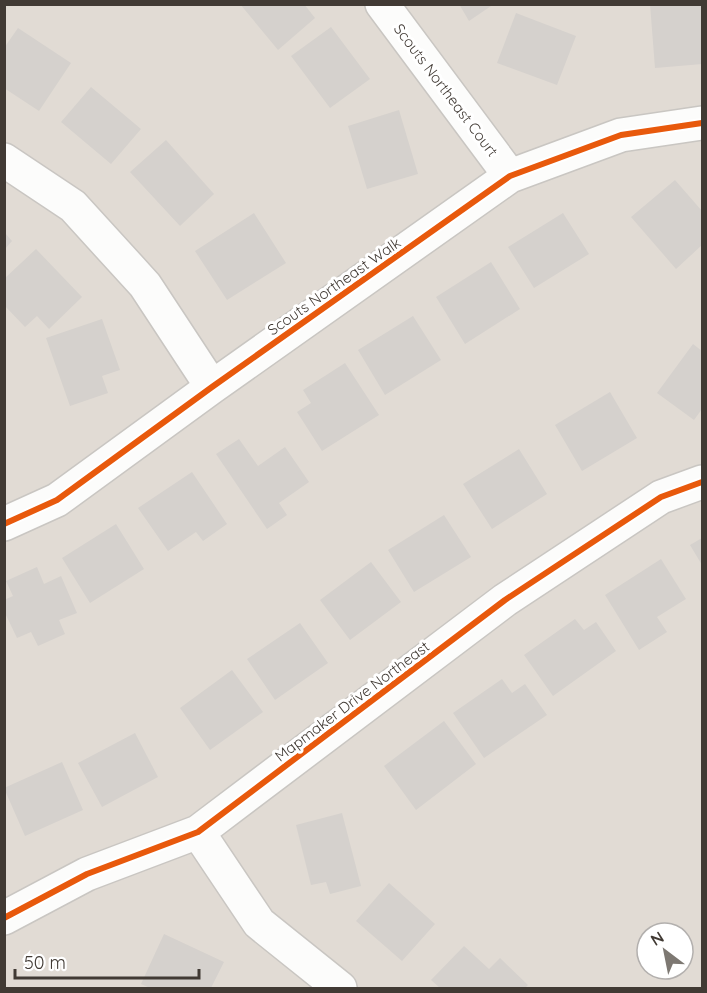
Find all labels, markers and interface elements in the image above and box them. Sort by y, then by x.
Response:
street label: Scouts Northeast Court [390,20,502,160]
street label: Scouts Northeast Walk [264,233,404,339]
street label: Mapmaker Drive Northeast [271,637,433,765]
north arrow [635,921,695,981]
text: N [647,927,667,950]
scale bar [15,942,200,980]
text: 50 m [24,951,66,974]

